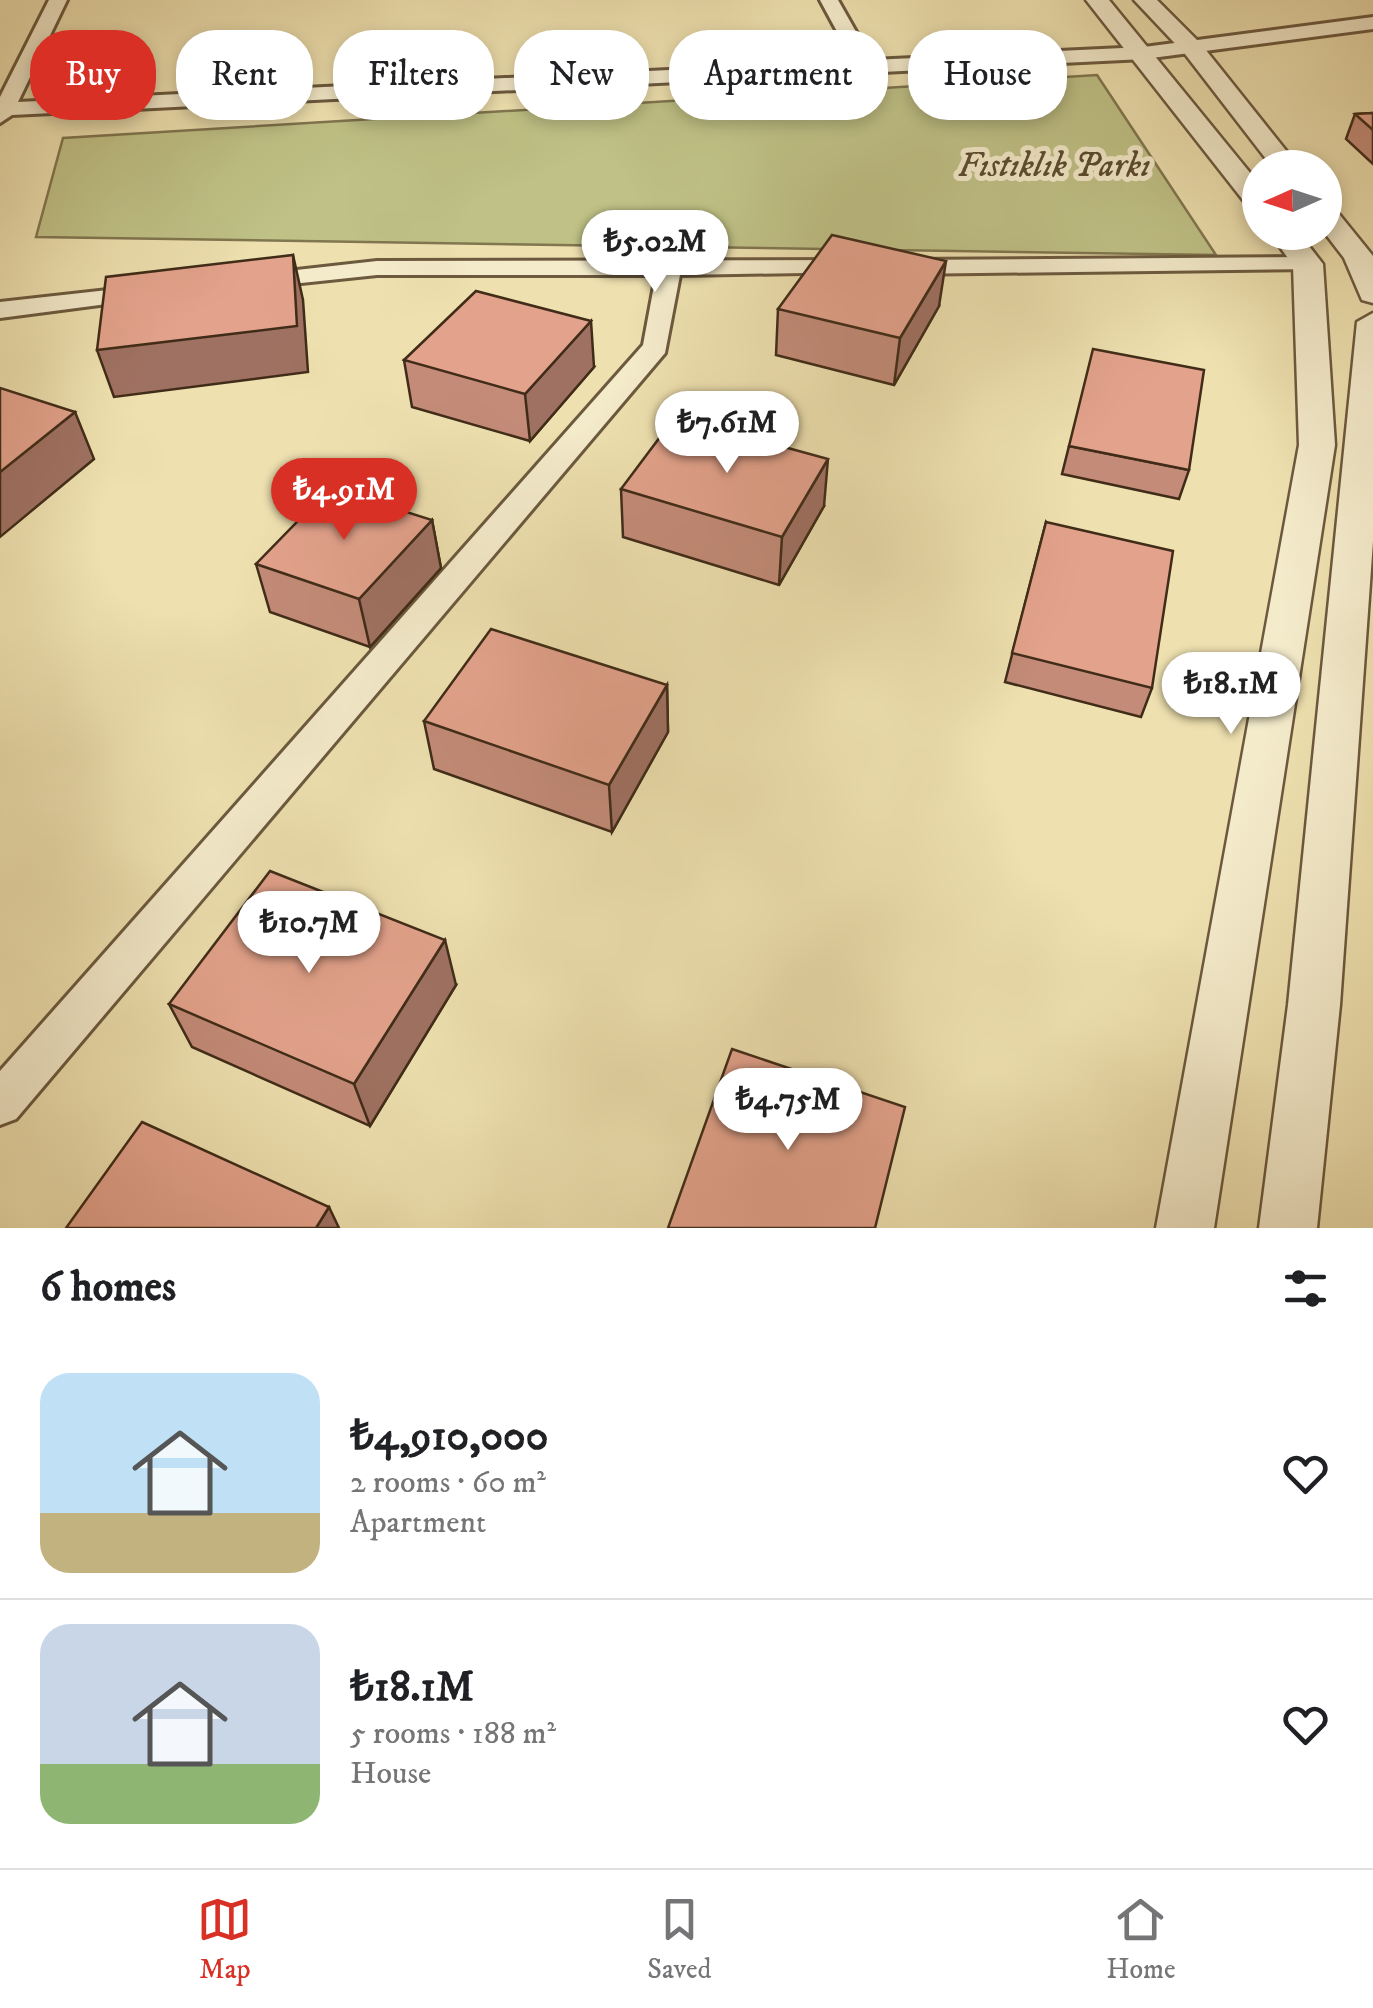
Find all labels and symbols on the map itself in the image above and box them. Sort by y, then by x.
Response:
park label: Fıstıklık Parkı [958,144,1150,188]
north arrow [1242,150,1342,250]
pin: ₺5.02M [574,210,736,295]
pin: ₺7.61M [646,391,808,476]
pin: ₺4.91M [263,458,425,543]
pin: ₺18.1M [1150,652,1312,737]
pin: ₺10.7M [228,891,390,976]
pin: ₺4.75M [707,1068,869,1153]

